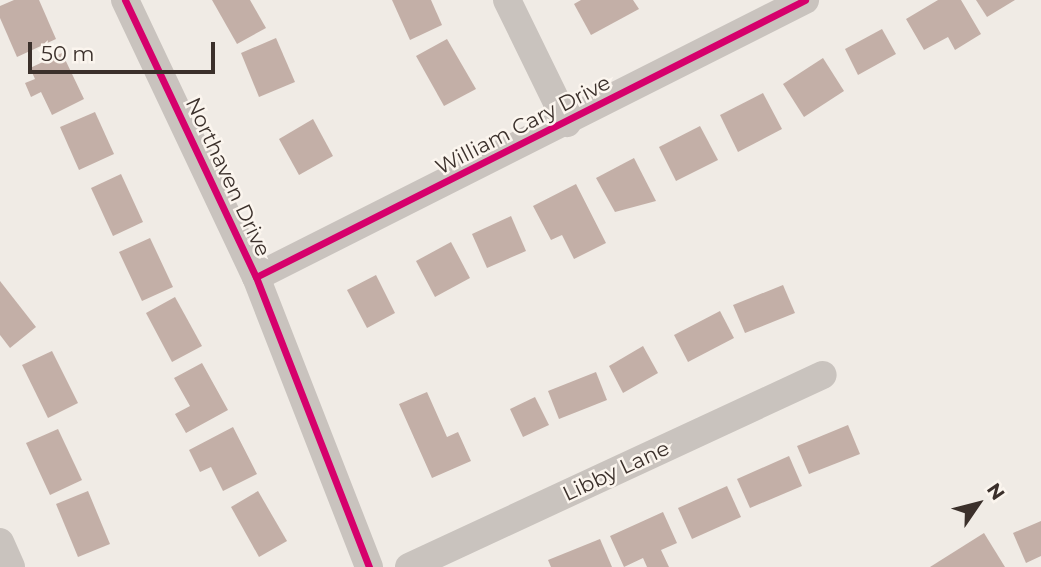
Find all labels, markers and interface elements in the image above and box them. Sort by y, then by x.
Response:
scale bar [32,28,219,72]
text: 50 m [41,41,95,66]
street label: William Cary Drive [431,70,615,180]
street label: Northaven Drive [180,94,276,260]
street label: Libby Lane [559,435,673,507]
north arrow [943,469,1013,539]
text: N [982,479,1009,505]

